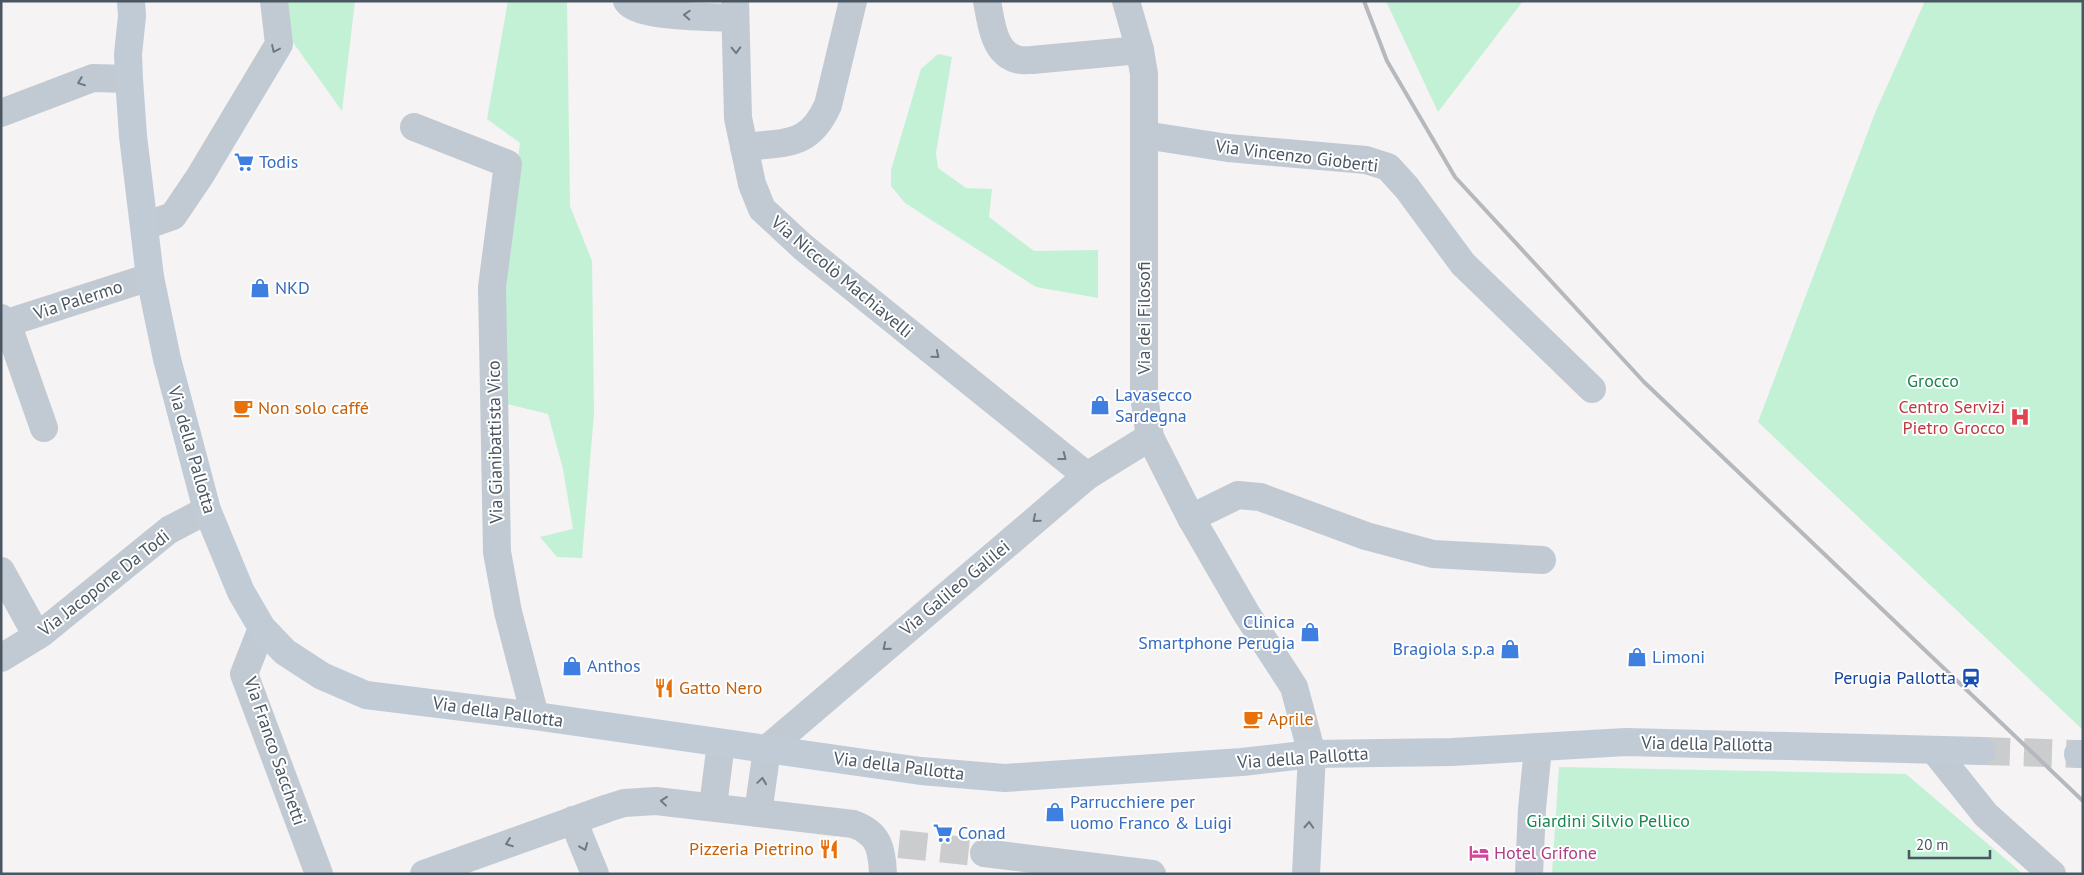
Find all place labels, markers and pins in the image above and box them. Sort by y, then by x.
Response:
place label: Todis [259,150,298,173]
supermarket icon: Todis [233,151,255,173]
place label: NKD [275,276,310,299]
shop icon: NKD [249,277,271,299]
place label: Lavasecco Sardegna [1115,383,1192,427]
shop icon: Lavasecco Sardegna [1089,394,1111,416]
place label: Centro Servizi Pietro Grocco [1898,395,2005,439]
place label: Non solo caffé [258,396,369,419]
cafe icon: Non solo caffé [232,397,254,419]
hospital icon: Centro Servizi Pietro Grocco [2009,406,2031,428]
place label: Clinica Smartphone Perugia [1138,610,1295,654]
shop icon: Clinica Smartphone Perugia [1299,621,1321,643]
place label: Bragiola s.p.a [1393,637,1495,660]
shop icon: Bragiola s.p.a [1499,638,1521,660]
place label: Limoni [1652,645,1705,668]
shop icon: Limoni [1626,646,1648,668]
place label: Anthos [587,654,641,677]
shop icon: Anthos [561,655,583,677]
place label: Perugia Pallotta [1834,666,1956,689]
station icon: Perugia Pallotta [1960,667,1982,689]
place label: Gatto Nero [679,676,762,699]
restaurant icon: Gatto Nero [653,677,675,699]
place label: Aprile [1268,707,1314,730]
cafe icon: Aprile [1242,708,1264,730]
place label: Parrucchiere per uomo Franco & Luigi [1070,790,1232,834]
shop icon: Parrucchiere per uomo Franco & Luigi [1044,801,1066,823]
place label: Conad [958,821,1006,844]
supermarket icon: Conad [932,822,954,844]
place label: Pizzeria Pietrino [689,837,814,860]
restaurant icon: Pizzeria Pietrino [818,838,840,860]
place label: Hotel Grifone [1494,841,1597,864]
hotel icon: Hotel Grifone [1468,842,1490,864]

